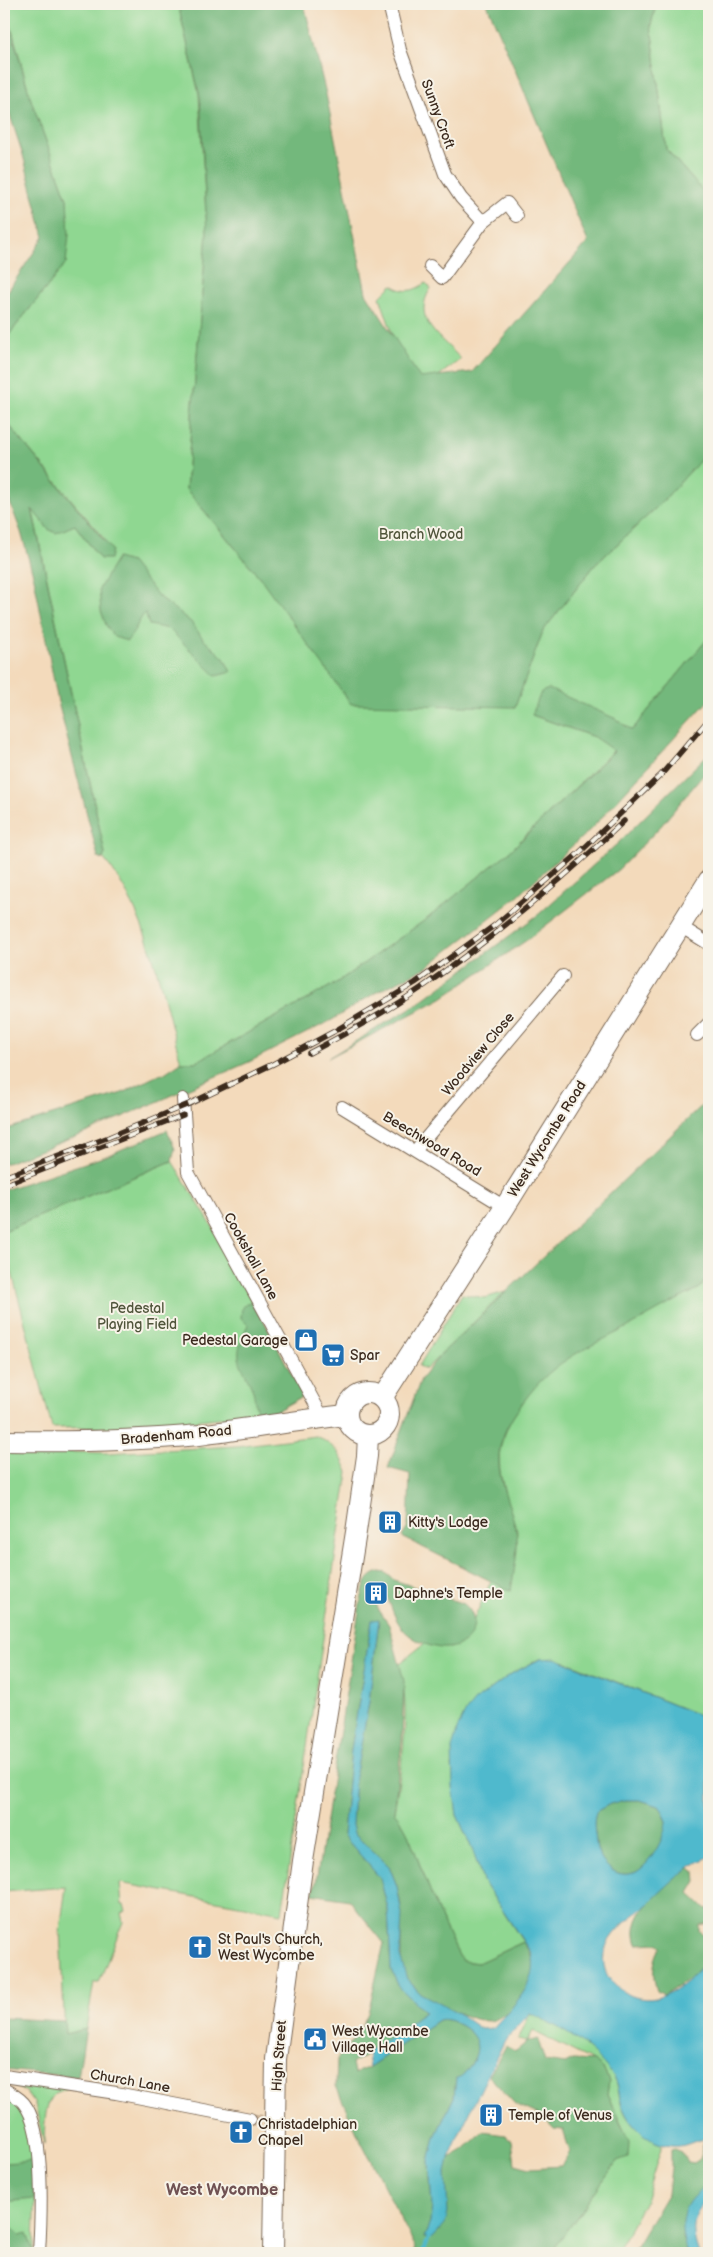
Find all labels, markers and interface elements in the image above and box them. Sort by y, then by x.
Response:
street label: Sunny Croft [418,77,459,152]
park label: Branch Wood [379,526,463,543]
street label: Woodview Close [438,1009,518,1099]
street label: West Wycombe Road [504,1078,590,1200]
street label: Beechwood Road [380,1108,484,1180]
street label: Cookshall Lane [220,1209,282,1303]
park label: Pedestal Playing Field [97,1300,177,1333]
shop icon: Pedestal Garage [293,1327,319,1353]
place label: Pedestal Garage [182,1332,288,1349]
supermarket icon: Spar [320,1342,346,1368]
place label: Spar [350,1347,381,1364]
street label: Bradenham Road [120,1422,232,1448]
building icon: Kitty's Lodge [377,1509,403,1535]
place label: Kitty's Lodge [408,1514,488,1531]
building icon: Daphne's Temple [363,1580,389,1606]
place label: Daphne's Temple [394,1585,503,1602]
place label: St Paul's Church, West Wycombe [218,1931,322,1964]
church icon: St Paul's Church, West Wycombe [187,1934,213,1960]
street label: High Street [268,2019,290,2092]
place label: West Wycombe Village Hall [332,2023,429,2056]
public building icon: West Wycombe Village Hall [302,2026,328,2052]
street label: Church Lane [89,2066,171,2096]
building icon: Temple of Venus [478,2102,504,2128]
place label: Temple of Venus [508,2107,612,2124]
place label: Christadelphian Chapel [258,2116,357,2149]
church icon: Christadelphian Chapel [228,2119,254,2145]
district label: West Wycombe [166,2181,278,2200]

